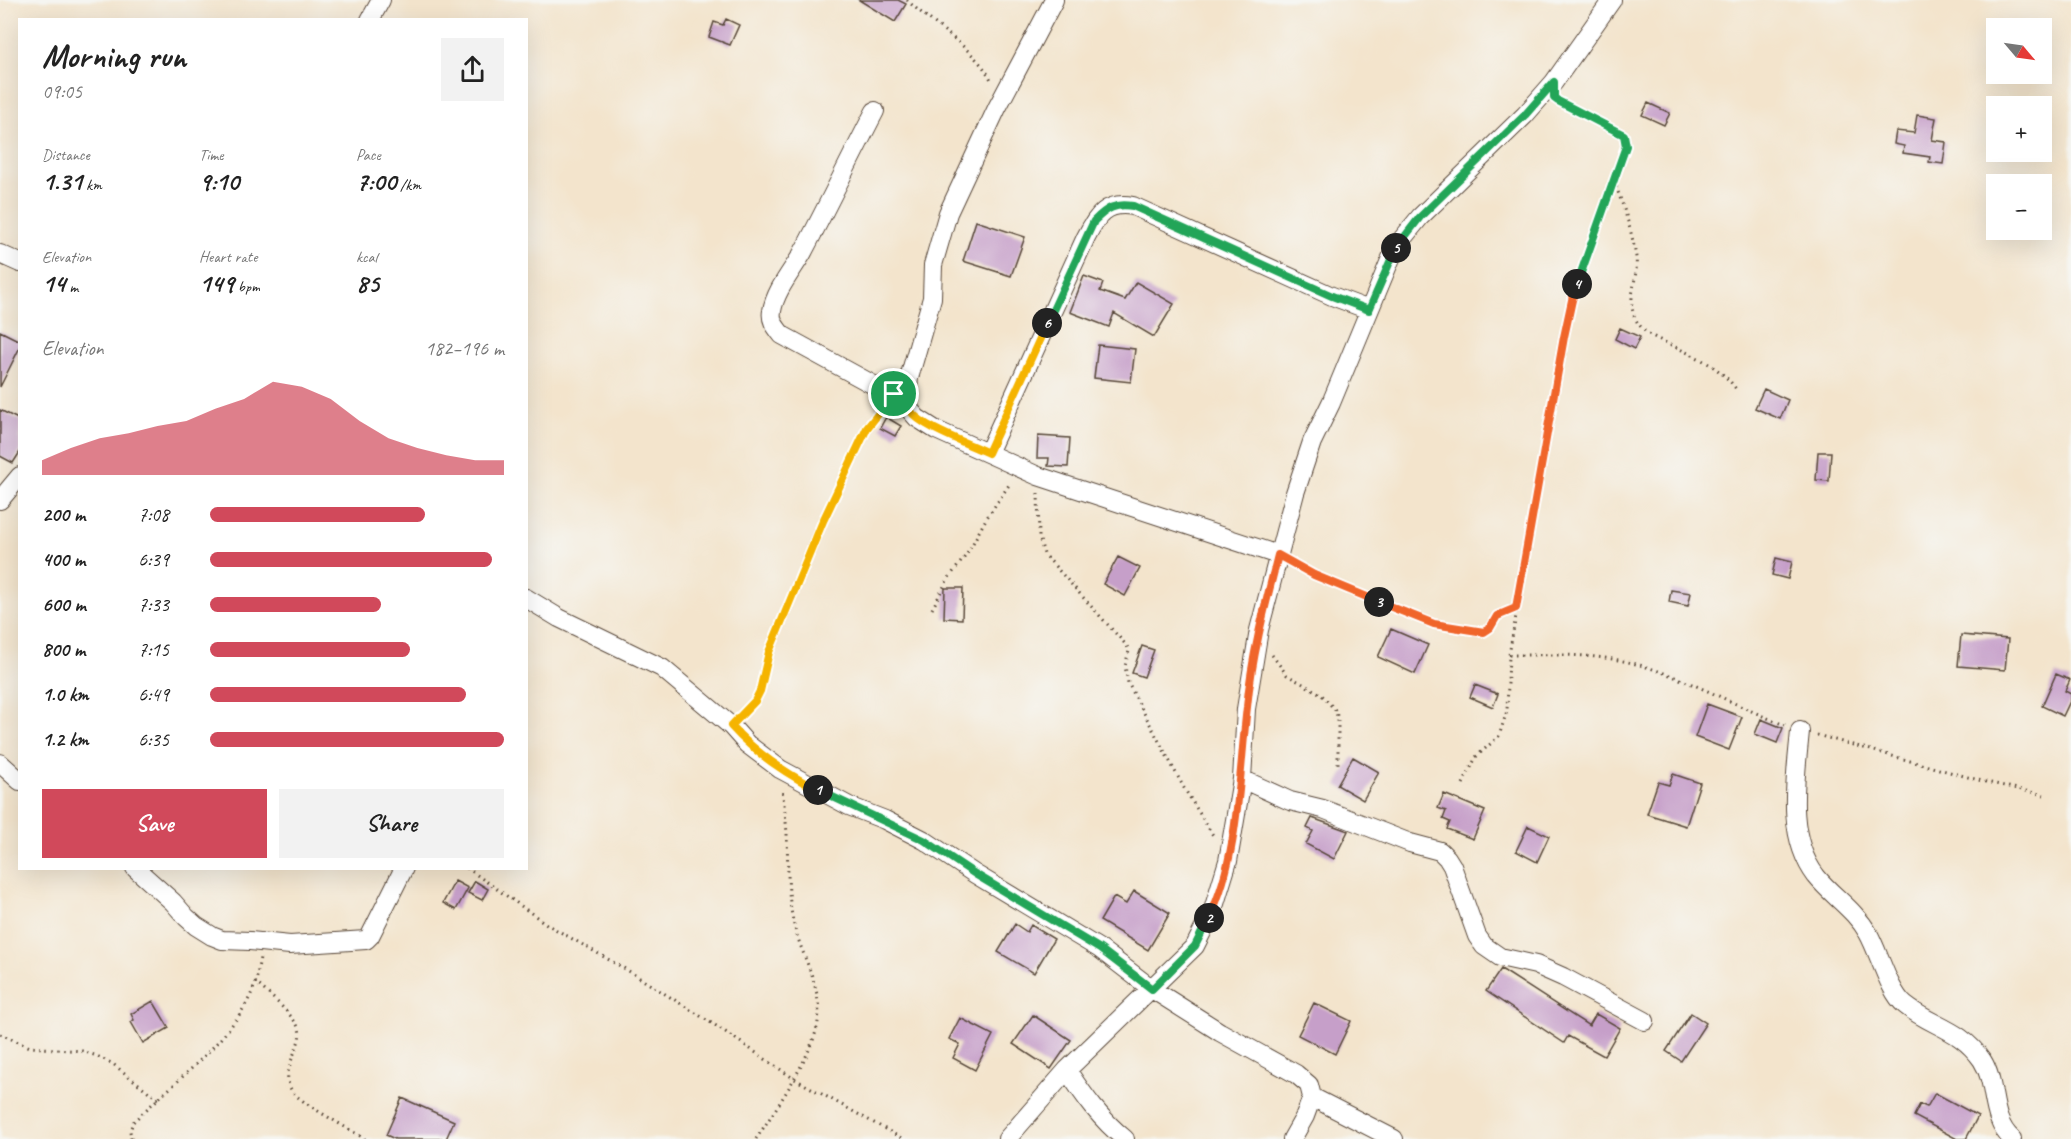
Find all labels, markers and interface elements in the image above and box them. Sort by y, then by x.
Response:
north arrow [1986,18,2052,84]
map controls [1986,18,2052,240]
text: Morning run [42,35,186,77]
button: share [441,38,504,101]
text: 09:05 [42,79,82,104]
button: + [1986,96,2052,162]
text: Distance [42,145,90,165]
text: Time [199,145,223,165]
text: Pace [356,145,381,165]
text: 1.31 [42,165,82,198]
text: 9:10 [199,165,239,198]
text: 7:00 [356,165,396,198]
button: − [1986,174,2052,240]
text: km [82,175,102,195]
text: /km [396,175,421,195]
pin: 5 [1381,233,1411,263]
text: 5 [1393,238,1399,258]
text: Elevation [42,247,91,267]
text: Heart rate [199,247,257,267]
text: kcal [356,247,377,267]
text: 14 [42,267,65,300]
text: 149 [199,267,234,300]
text: 85 [356,267,379,300]
pin: 4 [1562,269,1592,299]
text: 4 [1573,274,1581,294]
text: m [65,277,78,297]
text: bpm [234,277,260,297]
pin: 6 [1032,308,1062,338]
text: 6 [1043,313,1051,333]
text: Elevation [42,336,104,361]
text: 182–196 m [425,336,504,361]
pin [868,368,919,419]
icon: arrive [877,377,910,410]
text: 200 m [42,502,85,527]
text: 7:08 [138,502,169,527]
text: 400 m [42,547,85,572]
text: 6:39 [138,547,169,572]
pin: 3 [1364,587,1394,617]
text: 600 m [42,592,86,617]
text: 7:33 [138,592,169,617]
text: 3 [1375,592,1383,612]
text: 800 m [42,637,85,662]
text: 7:15 [138,637,169,662]
text: 1.0 km [42,682,89,707]
text: 6:49 [138,682,169,707]
text: 1.2 km [42,727,89,752]
text: 6:35 [138,727,169,752]
pin: 1 [803,775,833,805]
text: 1 [814,780,822,800]
button: Save [42,789,267,858]
button: Share [279,789,504,858]
pin: 2 [1194,903,1224,933]
text: 2 [1205,908,1213,928]

